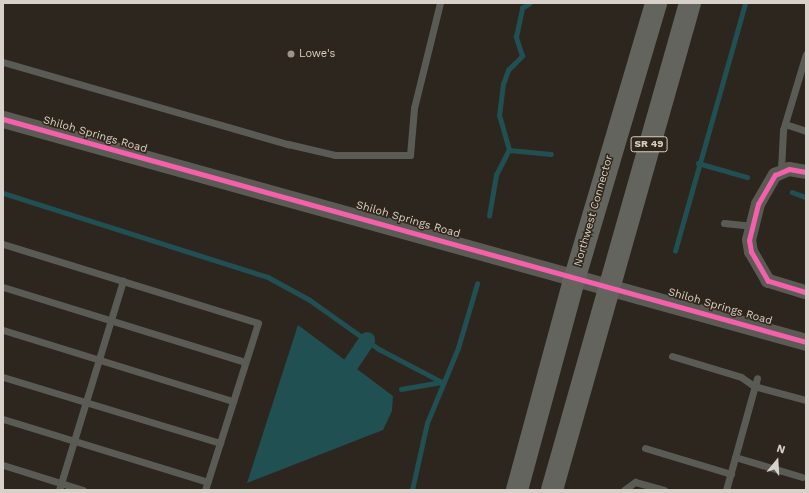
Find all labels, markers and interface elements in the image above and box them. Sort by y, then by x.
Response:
place label: Lowe's [299,47,335,61]
marker: Lowe's [286,49,296,59]
street label: Shiloh Springs Road [41,114,149,156]
road number: SR 49 [630,136,668,152]
street label: Northwest Connector [572,154,616,268]
street label: Shiloh Springs Road [354,199,462,241]
street label: Shiloh Springs Road [666,286,774,328]
north arrow [757,441,797,481]
text: N [775,442,787,457]

